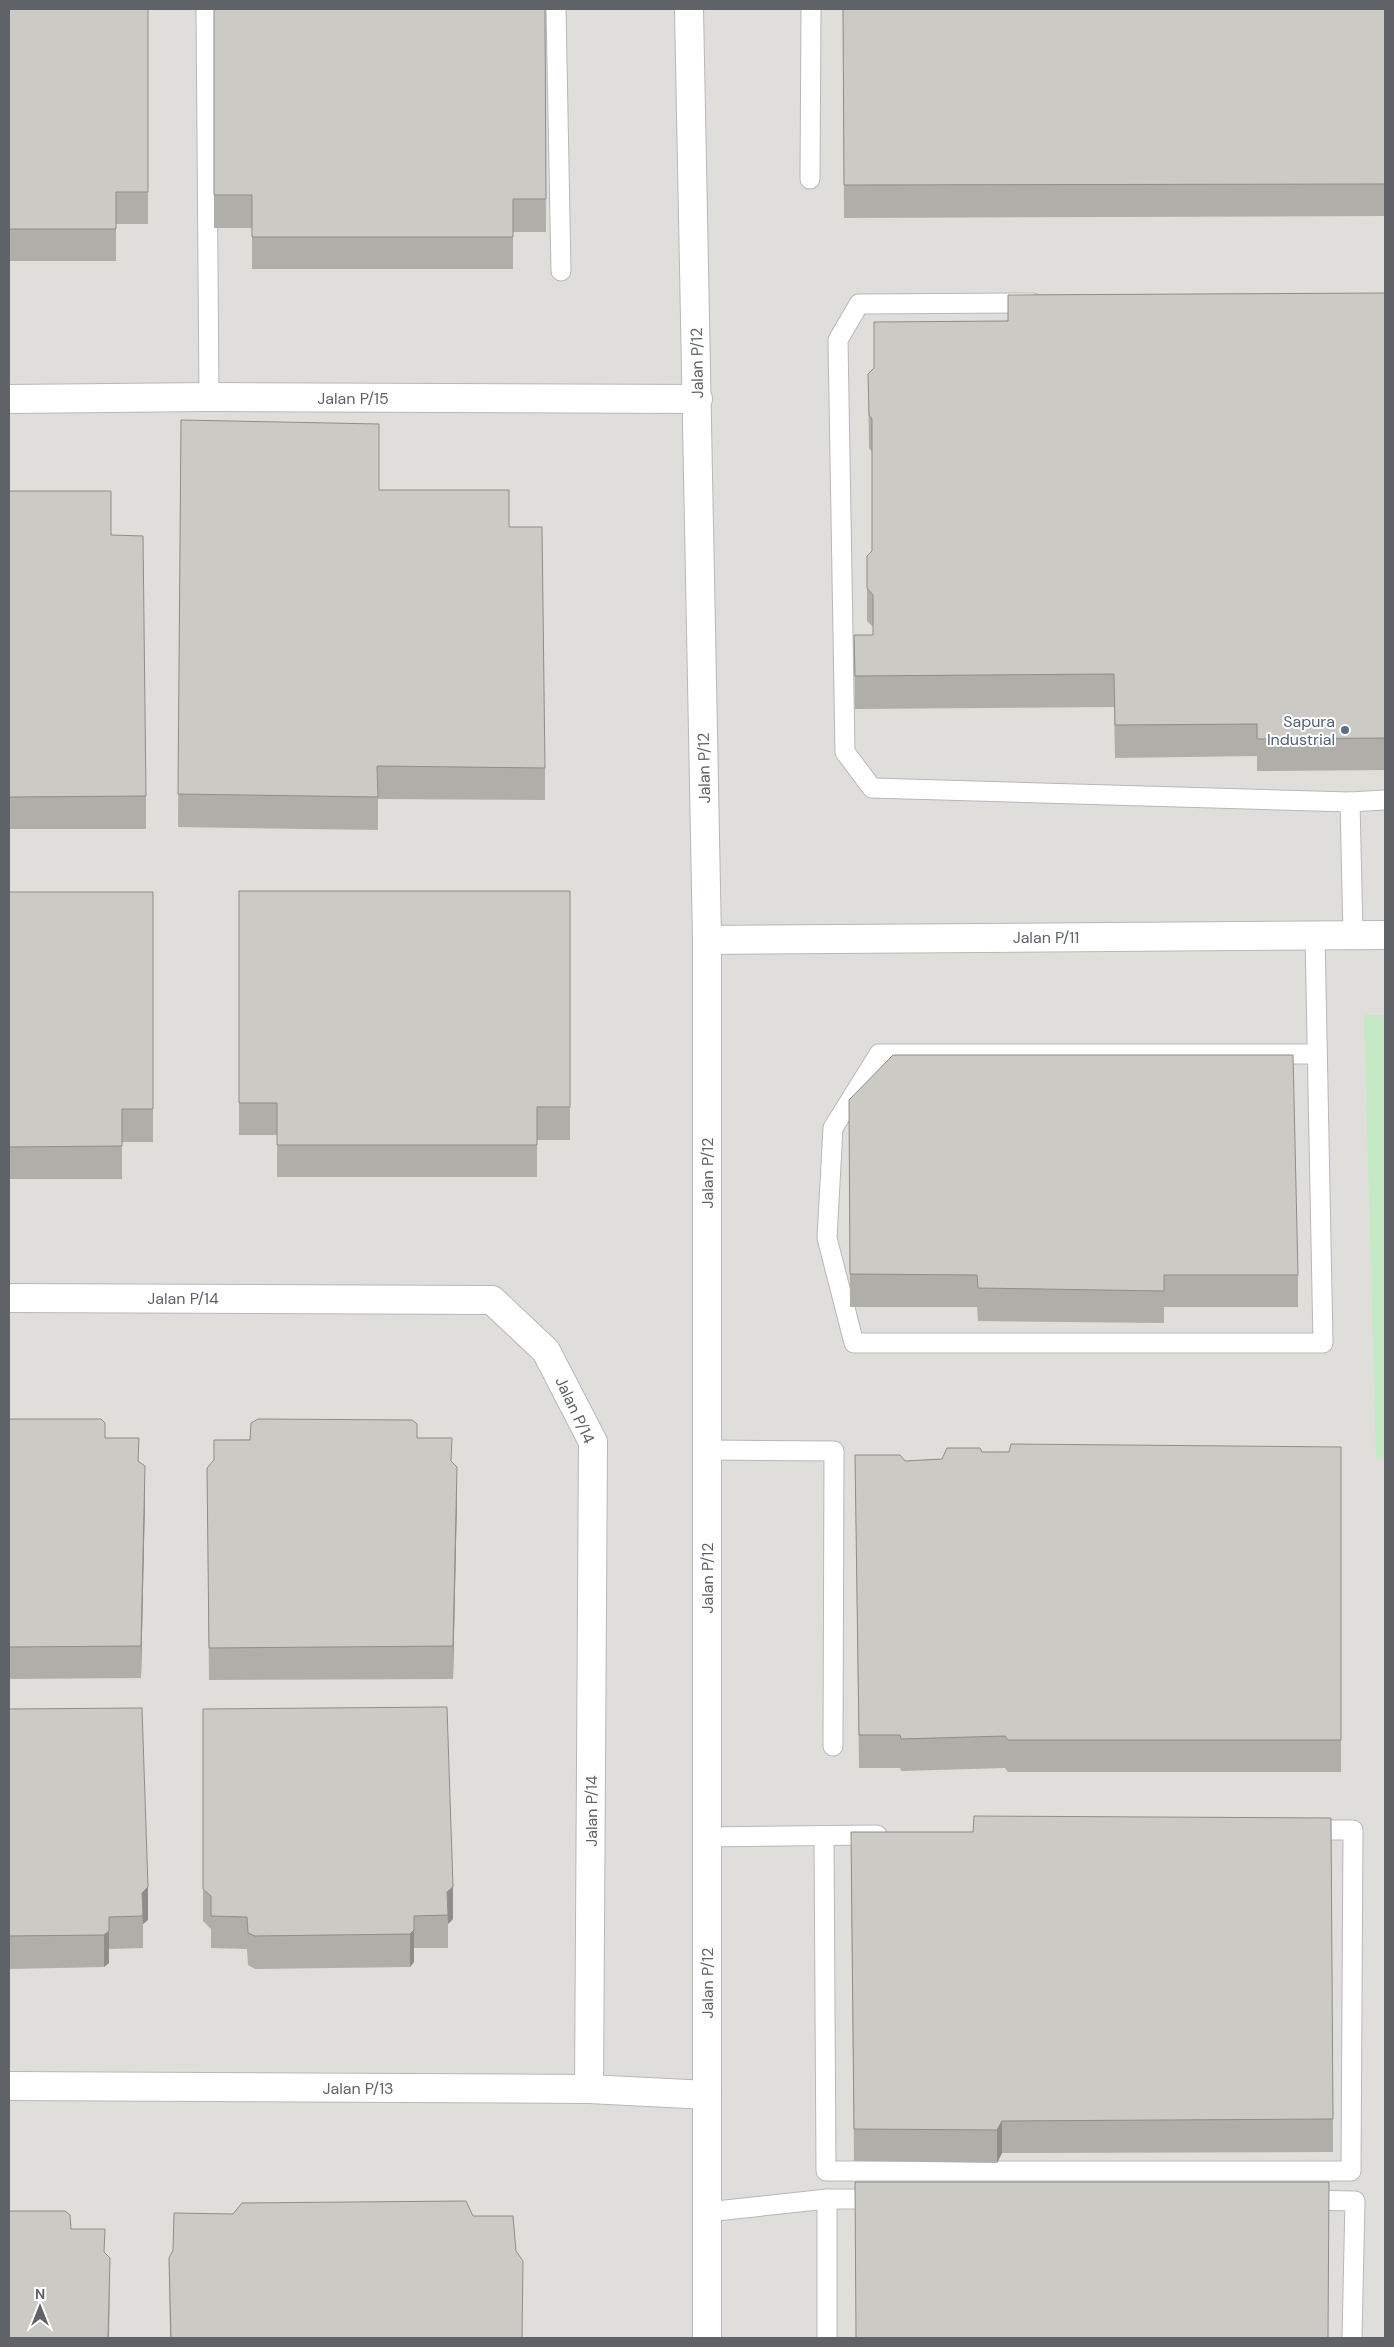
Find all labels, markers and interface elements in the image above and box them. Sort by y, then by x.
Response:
street label: Jalan P/12 [686,327,708,399]
street label: Jalan P/15 [317,388,389,409]
place label: Sapura Industrial [1267,711,1335,750]
marker: Sapura Industrial [1339,724,1351,736]
street label: Jalan P/12 [693,732,715,804]
street label: Jalan P/11 [1013,927,1079,948]
street label: Jalan P/12 [697,1138,718,1208]
street label: Jalan P/14 [147,1288,219,1309]
street label: Jalan P/14 [550,1373,600,1447]
street label: Jalan P/12 [697,1543,718,1613]
street label: Jalan P/14 [581,1775,602,1847]
street label: Jalan P/12 [697,1948,718,2018]
street label: Jalan P/13 [322,2078,394,2099]
north arrow [15,2282,65,2332]
text: N [35,2285,45,2303]

